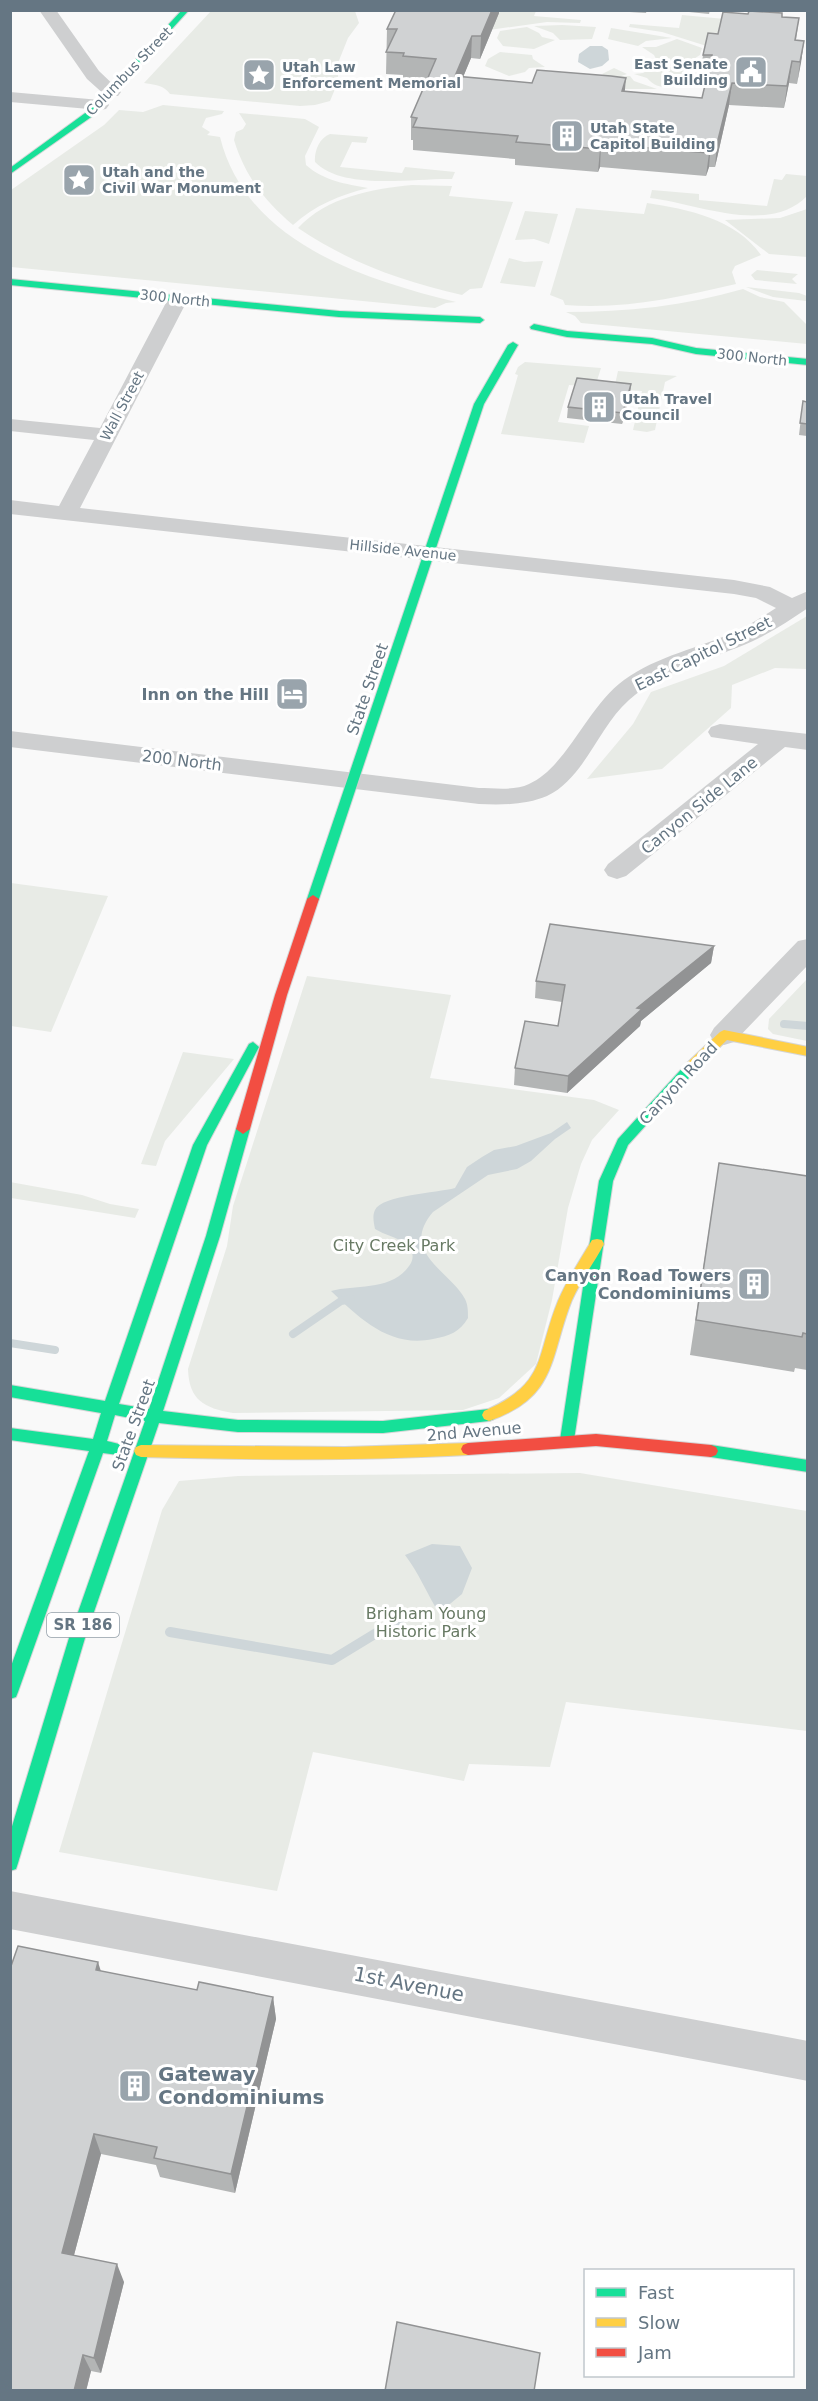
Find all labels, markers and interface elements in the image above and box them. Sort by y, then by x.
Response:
street label: Columbus Street [83,23,176,119]
public building icon: East Senate Building [733,54,769,90]
place label: East Senate Building [634,56,728,88]
place icon: Utah Law Enforcement Memorial [241,57,277,93]
place label: Utah Law Enforcement Memorial [282,59,461,91]
building icon: Utah State Capitol Building [549,118,585,154]
place label: Utah State Capitol Building [590,120,716,152]
place icon: Utah and the Civil War Monument [61,162,97,198]
place label: Utah and the Civil War Monument [102,164,261,196]
street label: 300 North [139,286,211,310]
street label: 300 North [716,345,788,369]
street label: Wall Street [97,368,147,443]
building icon: Utah Travel Council [581,389,617,425]
place label: Utah Travel Council [622,391,712,423]
street label: Hillside Avenue [349,536,457,564]
street label: East Capitol Street [632,612,775,695]
street label: State Street [343,641,392,738]
hotel icon: Inn on the Hill [274,676,310,712]
place label: Inn on the Hill [141,685,269,704]
street label: 200 North [141,746,223,775]
street label: Canyon Side Lane [637,753,761,858]
street label: Canyon Road [635,1038,721,1128]
park label: City Creek Park [333,1236,456,1255]
place label: Canyon Road Towers Condominiums [545,1266,731,1303]
building icon: Canyon Road Towers Condominiums [736,1266,772,1302]
street label: State Street [108,1377,159,1474]
street label: 2nd Avenue [426,1418,522,1445]
park label: Brigham Young Historic Park [366,1604,486,1641]
road number: SR 186 [47,1613,119,1637]
street label: 1st Avenue [352,1962,466,2006]
place label: Gateway Condominiums [158,2062,324,2109]
building icon: Gateway Condominiums [117,2068,153,2104]
legend [584,2269,794,2377]
text: Fast [638,2282,674,2303]
text: Slow [638,2312,680,2333]
text: Jam [637,2342,672,2363]

